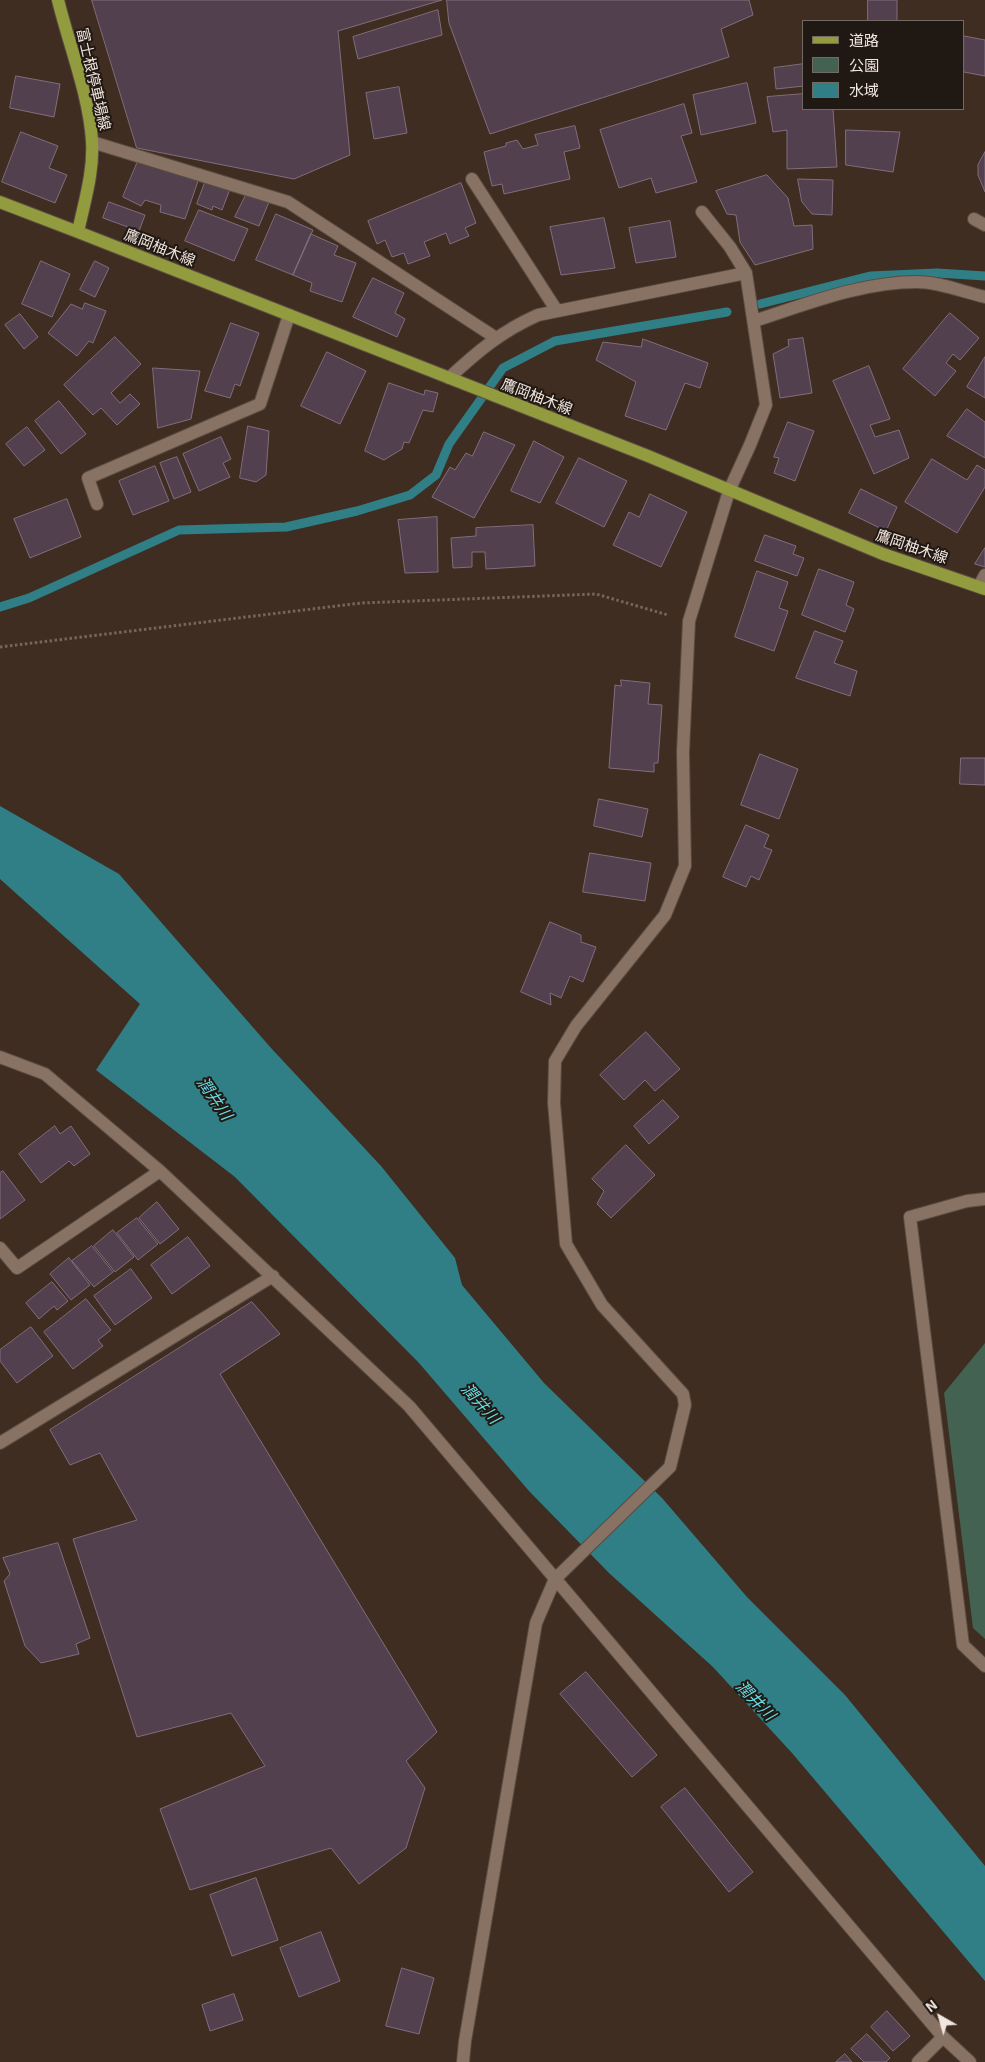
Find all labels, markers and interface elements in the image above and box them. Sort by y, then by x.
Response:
legend [802,20,965,110]
street label: 富士根停車場線 [73,26,115,132]
text: 道路 [849,29,879,50]
text: 公園 [849,54,879,75]
text: 水域 [849,79,879,100]
street label: 鷹岡柚木線 [122,225,198,269]
street label: 鷹岡柚木線 [499,374,575,418]
street label: 鷹岡柚木線 [874,525,950,567]
water label: 潤井川 [193,1073,237,1123]
water label: 潤井川 [458,1379,504,1427]
water label: 潤井川 [732,1676,780,1724]
north arrow [915,1992,965,2042]
text: N [920,1994,941,2016]

